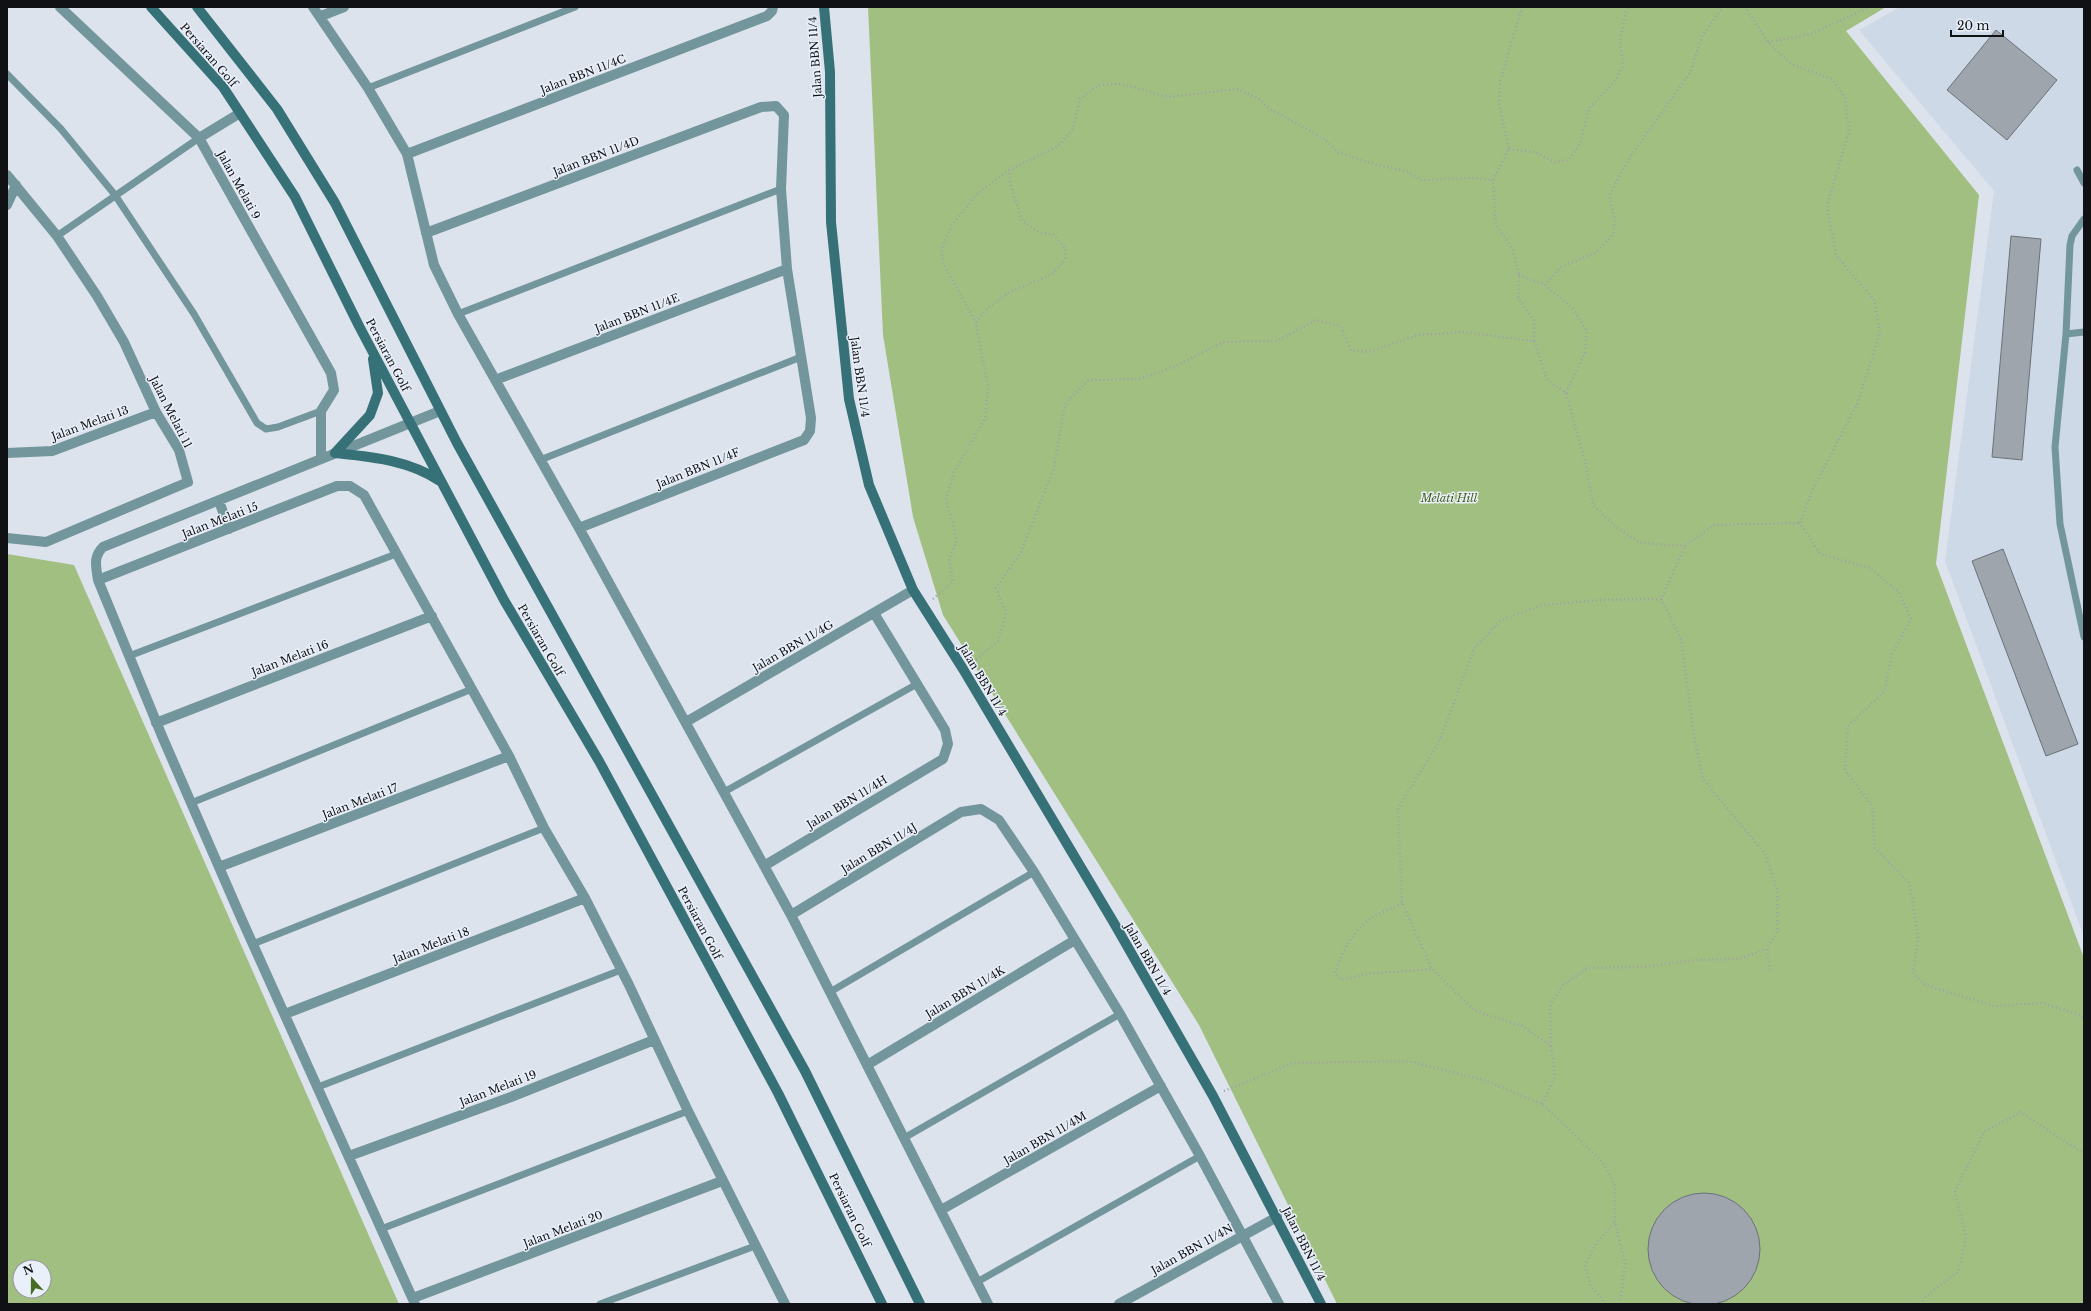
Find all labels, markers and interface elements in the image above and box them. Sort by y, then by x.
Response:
scale bar [1951,12,2003,38]
street label: Jalan BBN 11/4 [805,16,825,100]
text: 20 m [1957,18,1989,33]
street label: Persiaran Golf [177,20,242,91]
street label: Jalan BBN 11/4C [537,51,628,97]
street label: Jalan BBN 11/4D [549,133,641,180]
street label: Jalan Melati 9 [213,146,264,222]
street label: Jalan BBN 11/4E [591,290,681,336]
street label: Persiaran Golf [363,316,414,395]
street label: Jalan BBN 11/4 [847,334,873,418]
street label: Jalan Melati 11 [146,372,195,450]
street label: Jalan Melati 13 [48,403,131,444]
street label: Jalan BBN 11/4F [652,445,742,492]
park label: Melati Hill [1420,491,1478,505]
street label: Jalan Melati 15 [178,499,260,542]
street label: Persiaran Golf [515,602,568,680]
street label: Jalan BBN 11/4G [748,617,836,676]
street label: Jalan Melati 16 [248,637,330,680]
street label: Jalan BBN 11/4 [955,640,1010,718]
street label: Jalan BBN 11/4H [802,772,890,833]
street label: Jalan Melati 17 [318,780,400,823]
street label: Jalan BBN 11/4J [837,820,919,877]
street label: Persiaran Golf [675,884,726,963]
street label: Jalan BBN 11/4 [1121,919,1174,998]
street label: Jalan Melati 18 [389,924,471,967]
street label: Jalan BBN 11/4K [921,963,1008,1022]
street label: Jalan Melati 19 [456,1067,538,1110]
street label: Jalan BBN 11/4M [999,1109,1089,1168]
street label: Persiaran Golf [826,1171,875,1251]
street label: Jalan BBN 11/4 [1278,1203,1329,1283]
street label: Jalan Melati 20 [519,1207,605,1251]
street label: Jalan BBN 11/4N [1147,1221,1235,1278]
north arrow [12,1259,52,1299]
text: N [21,1261,36,1278]

